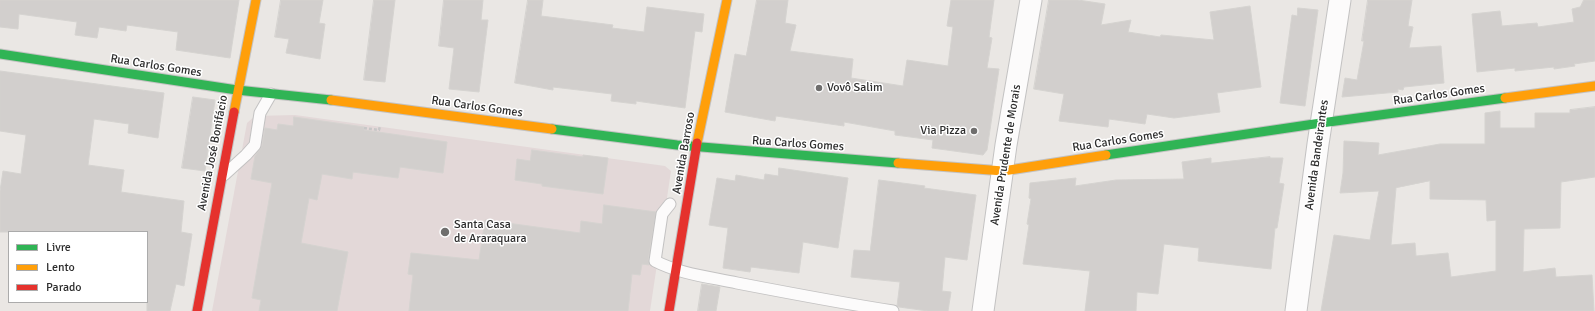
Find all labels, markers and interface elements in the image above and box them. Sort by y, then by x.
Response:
street label: Rua Carlos Gomes [109,52,203,80]
place label: Vovô Salim [827,81,883,95]
street label: Rua Carlos Gomes [1392,81,1486,109]
marker: Vovô Salim [814,83,824,93]
street label: Avenida Prudente de Morais [988,84,1024,226]
street label: Rua Carlos Gomes [430,93,524,121]
street label: Avenida José Bonifácio [195,94,231,212]
street label: Avenida Bandeirantes [1302,99,1332,211]
street label: Avenida Barroso [670,111,698,195]
place label: Via Pizza [920,124,966,138]
marker: Via Pizza [969,126,979,136]
street label: Rua Carlos Gomes [1071,127,1165,155]
street label: Rua Carlos Gomes [752,134,844,154]
place label: Santa Casa de Araraquara [454,218,527,246]
marker: Santa Casa de Araraquara [439,226,451,238]
legend [8,231,148,303]
text: Livre [46,240,71,255]
text: Lento [46,260,75,275]
text: Parado [46,280,82,295]

